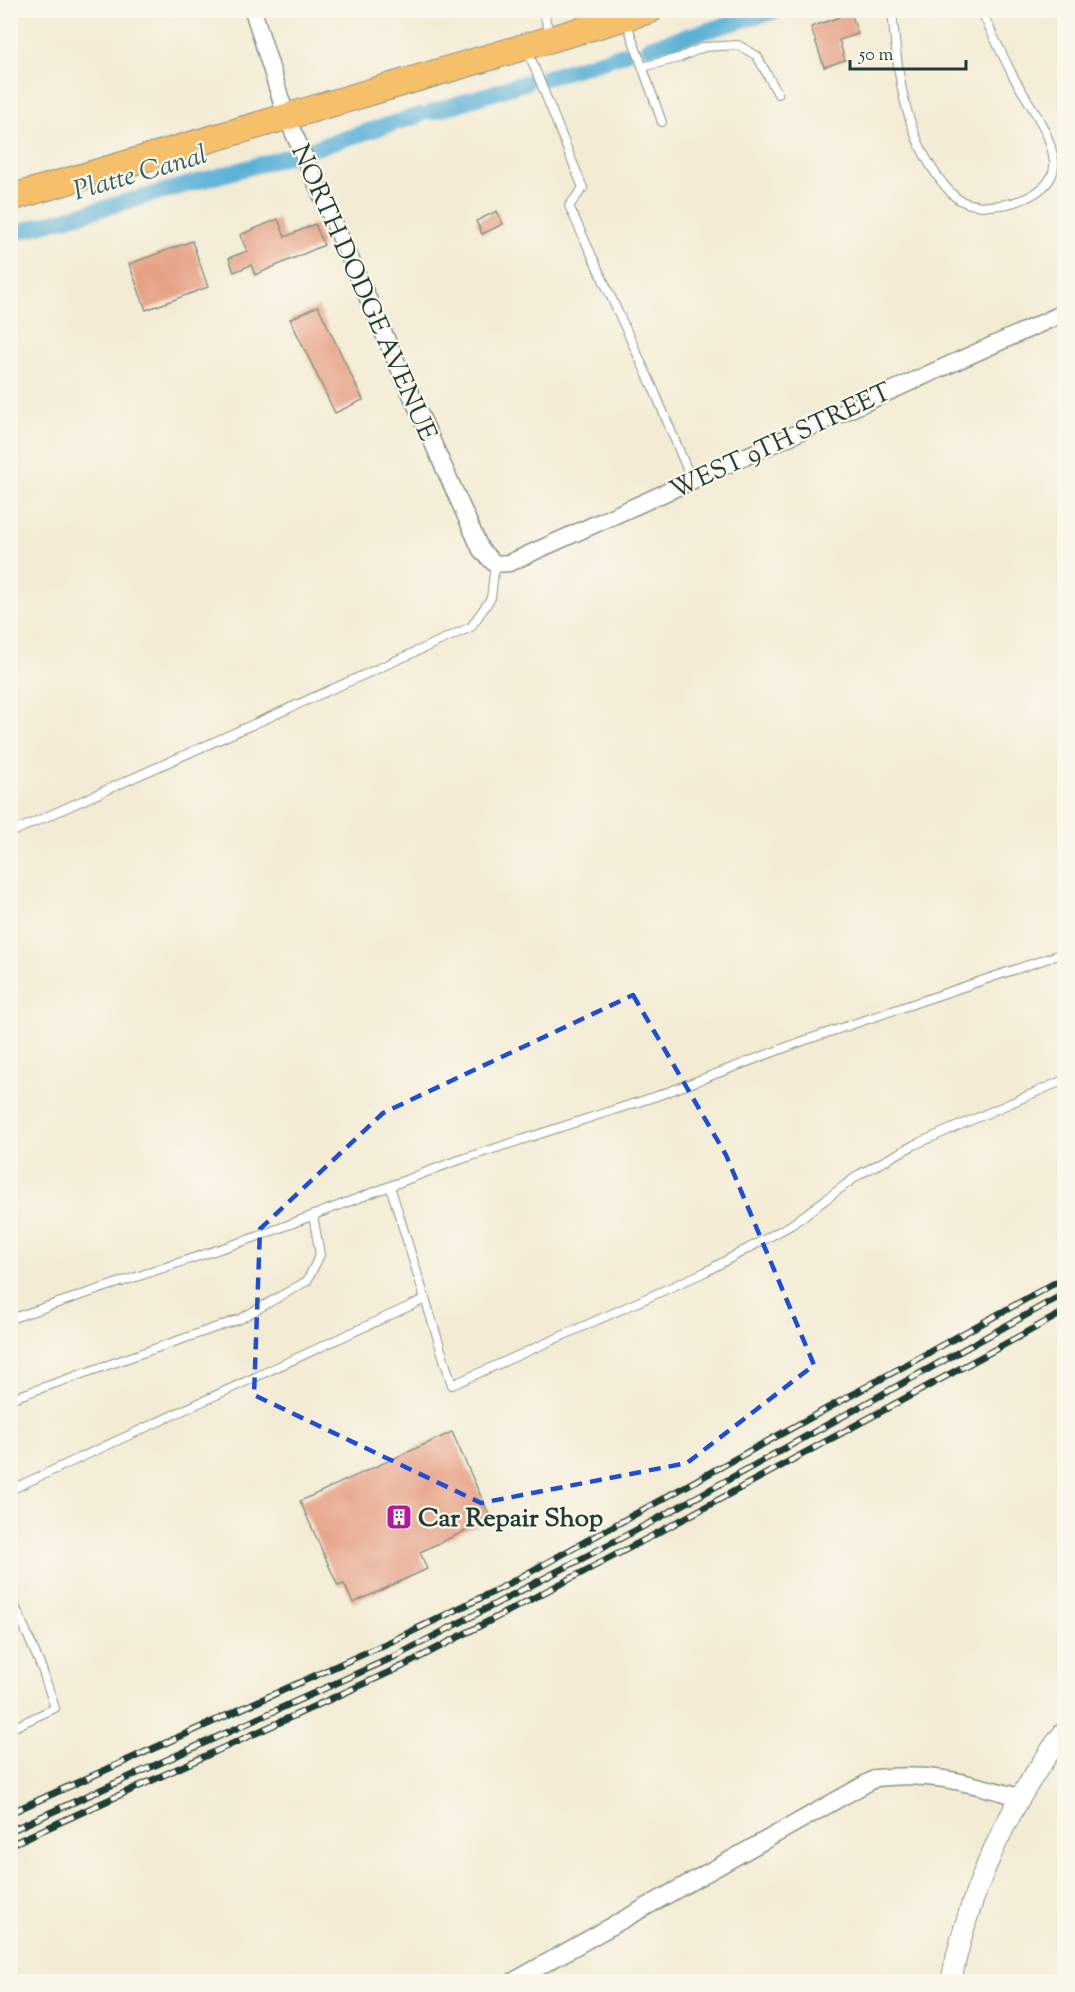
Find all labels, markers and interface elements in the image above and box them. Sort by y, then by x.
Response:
scale bar [850,33,966,71]
text: 50 m [858,43,894,69]
water label: Platte Canal [69,137,212,212]
street label: NORTH DODGE AVENUE [280,139,445,448]
street label: WEST 9TH STREET [664,375,898,510]
place label: Car Repair Shop [418,1501,603,1538]
building icon: Car Repair Shop [384,1502,414,1532]

